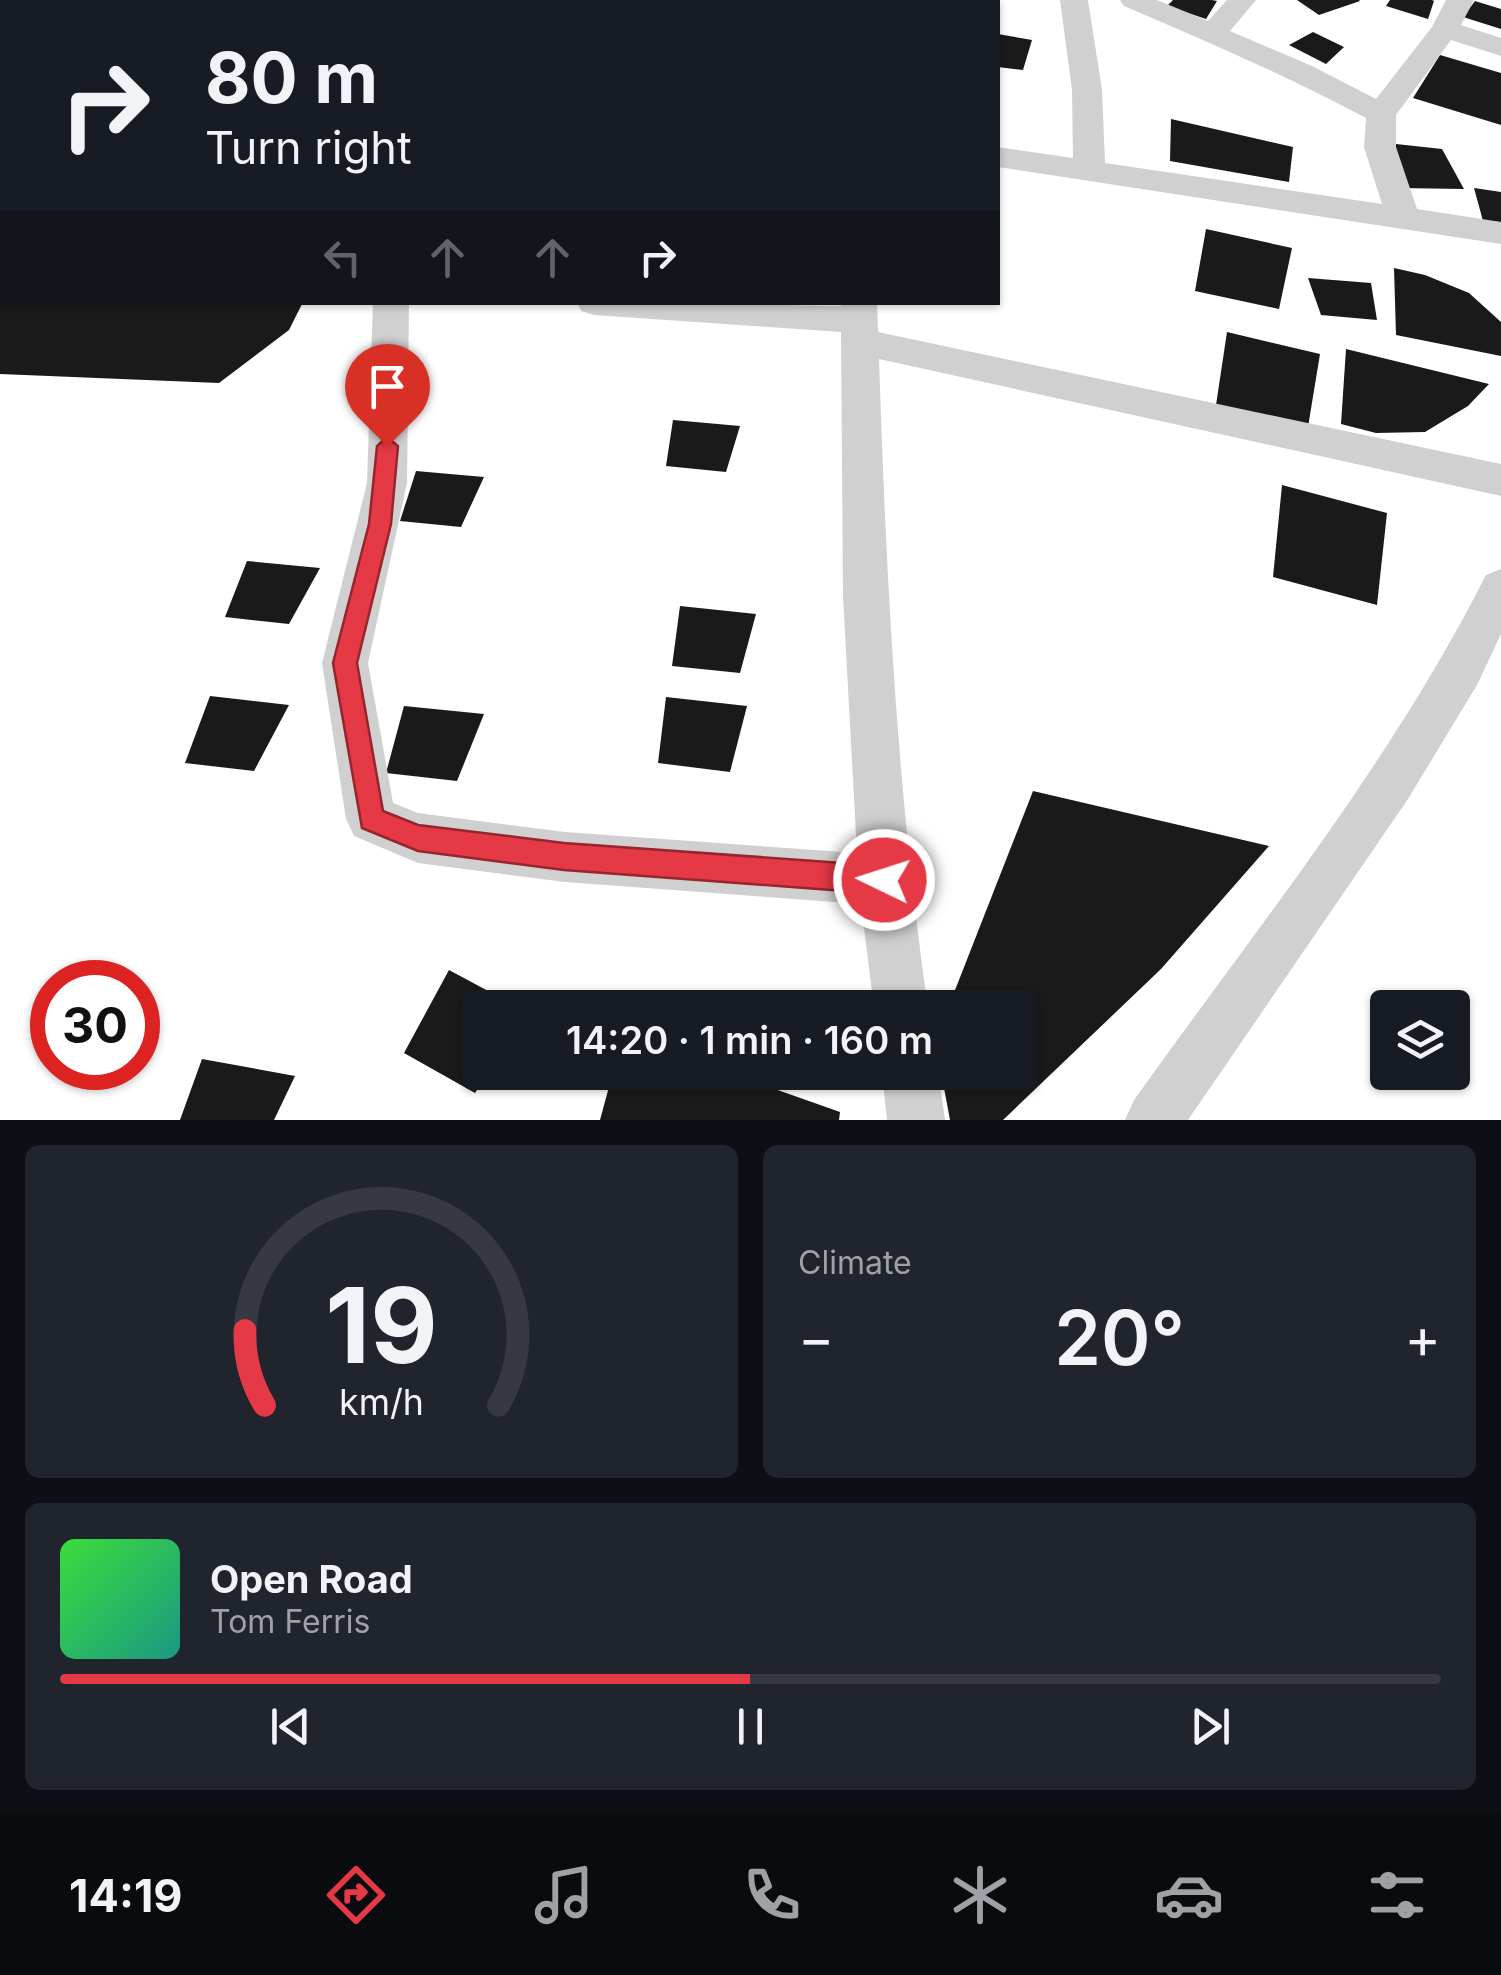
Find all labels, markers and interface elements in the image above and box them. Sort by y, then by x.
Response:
text: 80 m [205,35,378,120]
icon: right [40,40,170,170]
text: Turn right [205,120,412,175]
icon: left [315,230,370,285]
icon: ahead [420,230,475,285]
icon: ahead [525,230,580,285]
icon: right [630,230,685,285]
pin [345,344,430,447]
icon: arrive [360,359,415,414]
position arrow [832,828,936,932]
speed limit sign: 30 [30,960,160,1090]
map controls [1370,990,1470,1090]
button: layers [1370,990,1470,1090]
text: 14:20 · 1 min · 160 m [566,1017,933,1063]
text: Climate [798,1243,912,1282]
text: 19 [325,1262,438,1388]
text: 20° [1054,1292,1185,1383]
text: − [798,1305,834,1371]
text: + [1405,1305,1441,1371]
text: km/h [339,1380,424,1424]
text: Open Road [210,1556,413,1602]
text: Tom Ferris [210,1602,370,1641]
icon: previous [263,1699,318,1754]
icon: pause [723,1699,778,1754]
icon: next [1183,1699,1238,1754]
icon: directions [321,1860,391,1930]
icon: music [529,1860,599,1930]
icon: phone [737,1860,807,1930]
icon: climate [945,1860,1015,1930]
icon: car [1154,1860,1224,1930]
icon: filters [1362,1860,1432,1930]
text: 14:19 [69,1868,183,1923]

